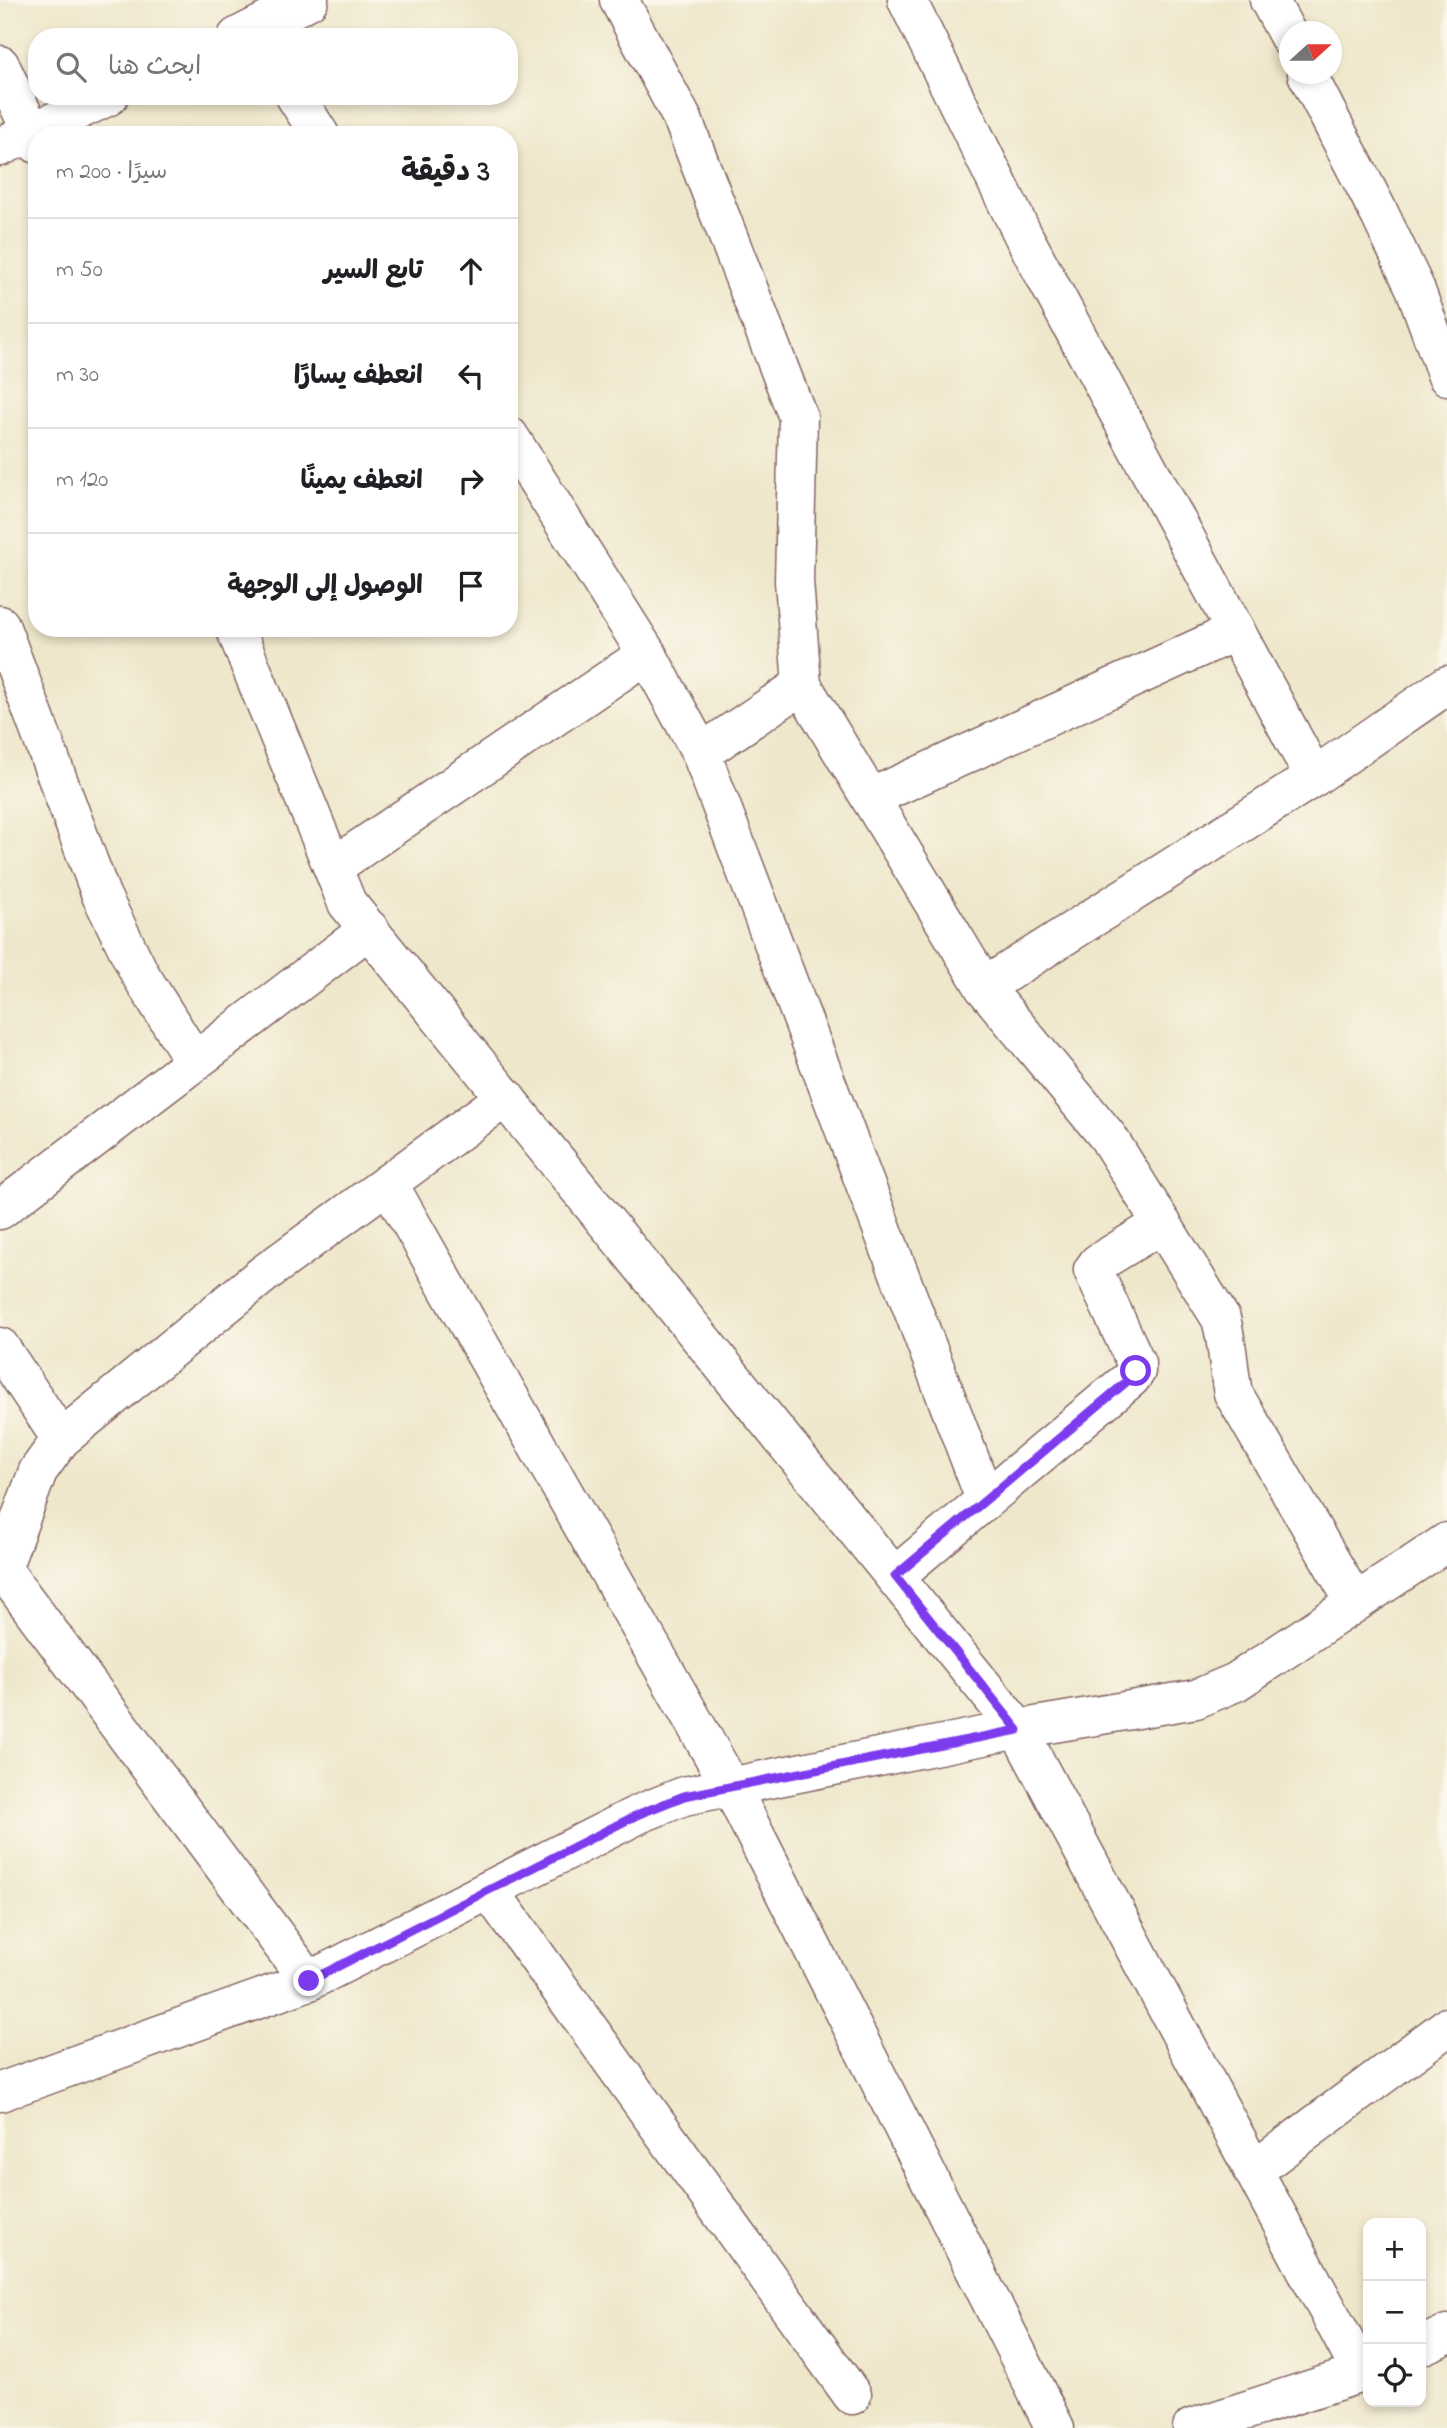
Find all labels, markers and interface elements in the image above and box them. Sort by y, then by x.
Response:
north arrow [1279,21,1342,84]
search box [28,28,518,105]
icon: search [52,48,90,86]
text: ابحث هنا [108,49,201,87]
text: 3 دقيقة [401,151,490,195]
text: سيرًا · 200 m [56,156,167,189]
icon: ahead [452,252,490,290]
text: تابع السير [324,253,423,291]
text: 50 m [56,254,103,287]
icon: left [452,357,490,395]
text: انعطف يسارًا [294,358,423,396]
text: 30 m [56,359,99,392]
icon: right [452,462,490,500]
text: انعطف يمينًا [300,463,423,501]
text: 120 m [56,464,108,497]
icon: arrive [452,567,490,605]
text: الوصول إلى الوجهة [227,568,423,606]
route start [1120,1355,1151,1386]
route end [293,1965,324,1996]
map controls [1363,2218,1426,2407]
button: + [1363,2218,1426,2281]
button: − [1363,2281,1426,2344]
button: locate [1363,2344,1426,2407]

